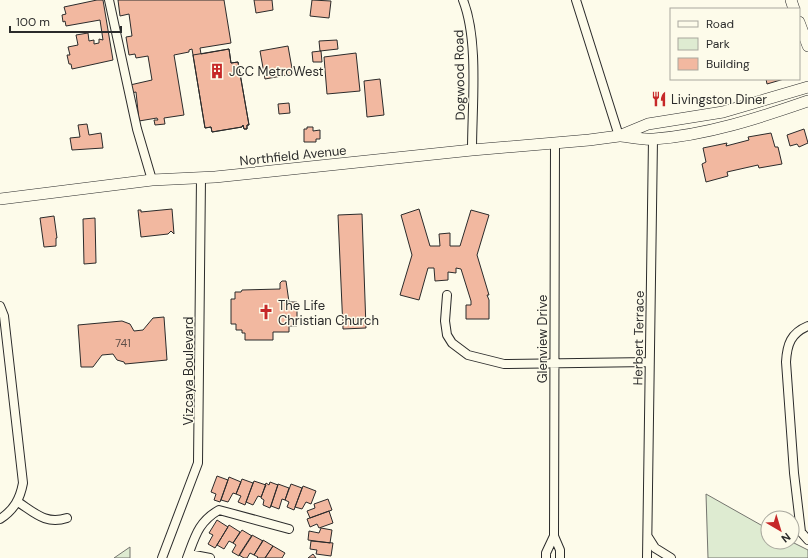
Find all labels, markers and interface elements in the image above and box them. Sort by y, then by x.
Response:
scale bar [10,8,121,34]
legend [670,8,800,80]
text: 100 m [16,14,50,30]
text: Road [706,16,734,32]
street label: Dogwood Road [450,30,469,120]
text: Park [706,36,730,52]
text: Building [706,56,750,72]
building icon: JCC MetroWest [208,62,226,80]
place label: JCC MetroWest [229,63,324,80]
restaurant icon: Livingston Diner [650,90,668,108]
place label: Livingston Diner [671,91,767,108]
street label: Northfield Avenue [239,141,347,170]
street label: Herbert Terrace [629,290,648,386]
street label: Glenview Drive [534,295,551,383]
place label: The Life Christian Church [278,297,379,329]
church icon: The Life Christian Church [257,303,275,321]
street label: Vizcaya Boulevard [180,317,197,425]
house number: 741 [115,336,131,350]
north arrow [760,510,800,550]
text: N [779,530,794,546]

